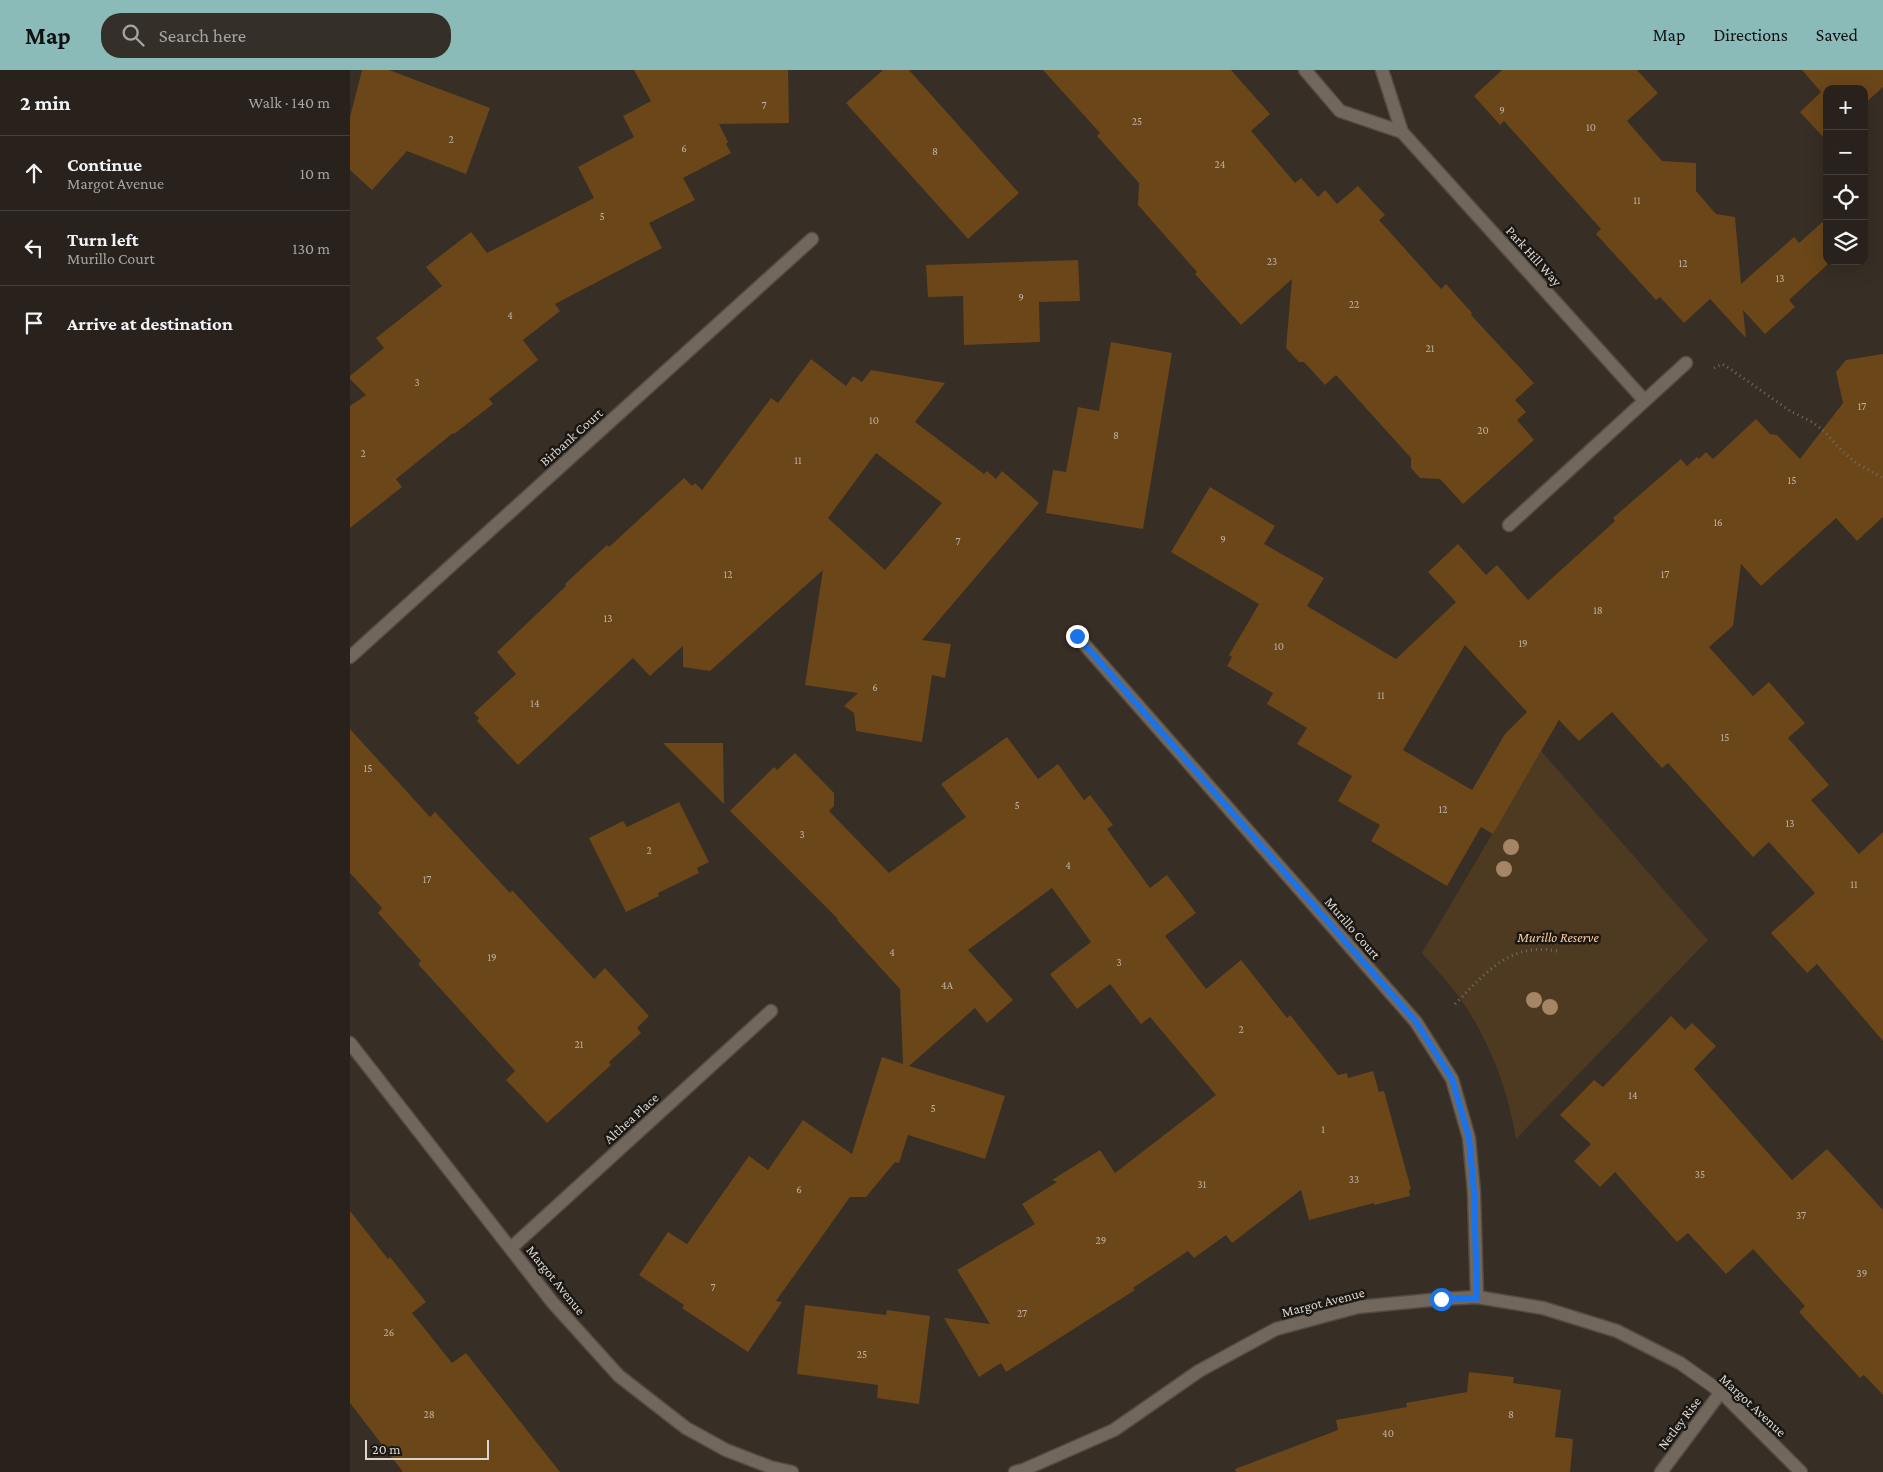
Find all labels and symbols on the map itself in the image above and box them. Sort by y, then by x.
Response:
house number: 7 [761,99,767,111]
house number: 9 [1499,104,1505,116]
house number: 25 [1132,115,1142,127]
house number: 10 [1586,121,1596,133]
house number: 2 [448,133,454,145]
house number: 6 [681,142,687,154]
house number: 8 [932,145,938,157]
house number: 24 [1215,158,1226,170]
house number: 11 [1633,194,1641,206]
house number: 5 [599,210,605,222]
street label: Park Hill Way [1503,223,1566,290]
house number: 23 [1267,255,1277,267]
house number: 12 [1679,257,1687,269]
house number: 13 [1776,272,1784,284]
house number: 9 [1018,291,1024,303]
house number: 22 [1349,298,1359,310]
house number: 4 [507,309,513,321]
house number: 21 [1426,342,1435,354]
house number: 3 [414,376,420,388]
house number: 17 [1858,400,1866,412]
street label: Birbank Court [536,404,606,469]
house number: 10 [869,414,879,426]
house number: 20 [1477,424,1489,436]
house number: 8 [1113,429,1119,441]
house number: 2 [360,447,366,459]
house number: 11 [794,454,802,466]
house number: 15 [1788,474,1796,486]
house number: 16 [1713,516,1723,528]
house number: 9 [1220,533,1226,545]
house number: 7 [955,535,961,547]
house number: 12 [724,568,732,580]
house number: 17 [1661,568,1669,580]
house number: 18 [1593,604,1603,616]
house number: 13 [604,612,612,624]
route end [1066,625,1089,648]
house number: 19 [1518,637,1528,649]
house number: 10 [1274,640,1284,652]
house number: 6 [872,681,878,693]
house number: 11 [1377,689,1385,701]
house number: 14 [530,697,540,709]
house number: 15 [1721,731,1729,743]
house number: 15 [364,762,372,774]
house number: 5 [1014,799,1020,811]
house number: 12 [1439,803,1447,815]
house number: 13 [1786,817,1794,829]
house number: 3 [799,828,805,840]
house number: 2 [646,844,652,856]
house number: 4 [1065,859,1071,871]
house number: 17 [423,873,431,885]
house number: 11 [1850,878,1858,890]
street label: Murillo Court [1322,894,1384,962]
park label: Murillo Reserve [1516,929,1599,945]
house number: 4 [889,946,895,958]
house number: 19 [487,951,497,963]
house number: 3 [1116,956,1122,968]
house number: 4A [941,979,954,991]
house number: 2 [1238,1023,1244,1035]
house number: 21 [575,1038,584,1050]
street label: Althea Place [600,1089,662,1147]
house number: 14 [1628,1089,1638,1101]
house number: 5 [930,1102,936,1114]
house number: 1 [1321,1123,1325,1135]
house number: 35 [1695,1168,1705,1180]
house number: 33 [1349,1173,1359,1185]
house number: 31 [1198,1178,1207,1190]
house number: 6 [796,1183,802,1195]
house number: 37 [1796,1209,1806,1221]
house number: 29 [1096,1234,1106,1246]
street label: Margot Avenue [523,1242,589,1318]
house number: 39 [1857,1267,1867,1279]
house number: 7 [710,1281,716,1293]
street label: Margot Avenue [1280,1284,1366,1320]
route start [1430,1288,1453,1311]
house number: 27 [1017,1307,1027,1319]
house number: 26 [384,1326,394,1338]
house number: 25 [857,1348,867,1360]
street label: Margot Avenue [1716,1370,1790,1440]
street label: Netley Rise [1654,1393,1704,1453]
house number: 28 [423,1408,435,1420]
house number: 8 [1508,1408,1514,1420]
house number: 40 [1382,1427,1394,1439]
scale bar [365,1437,489,1460]

